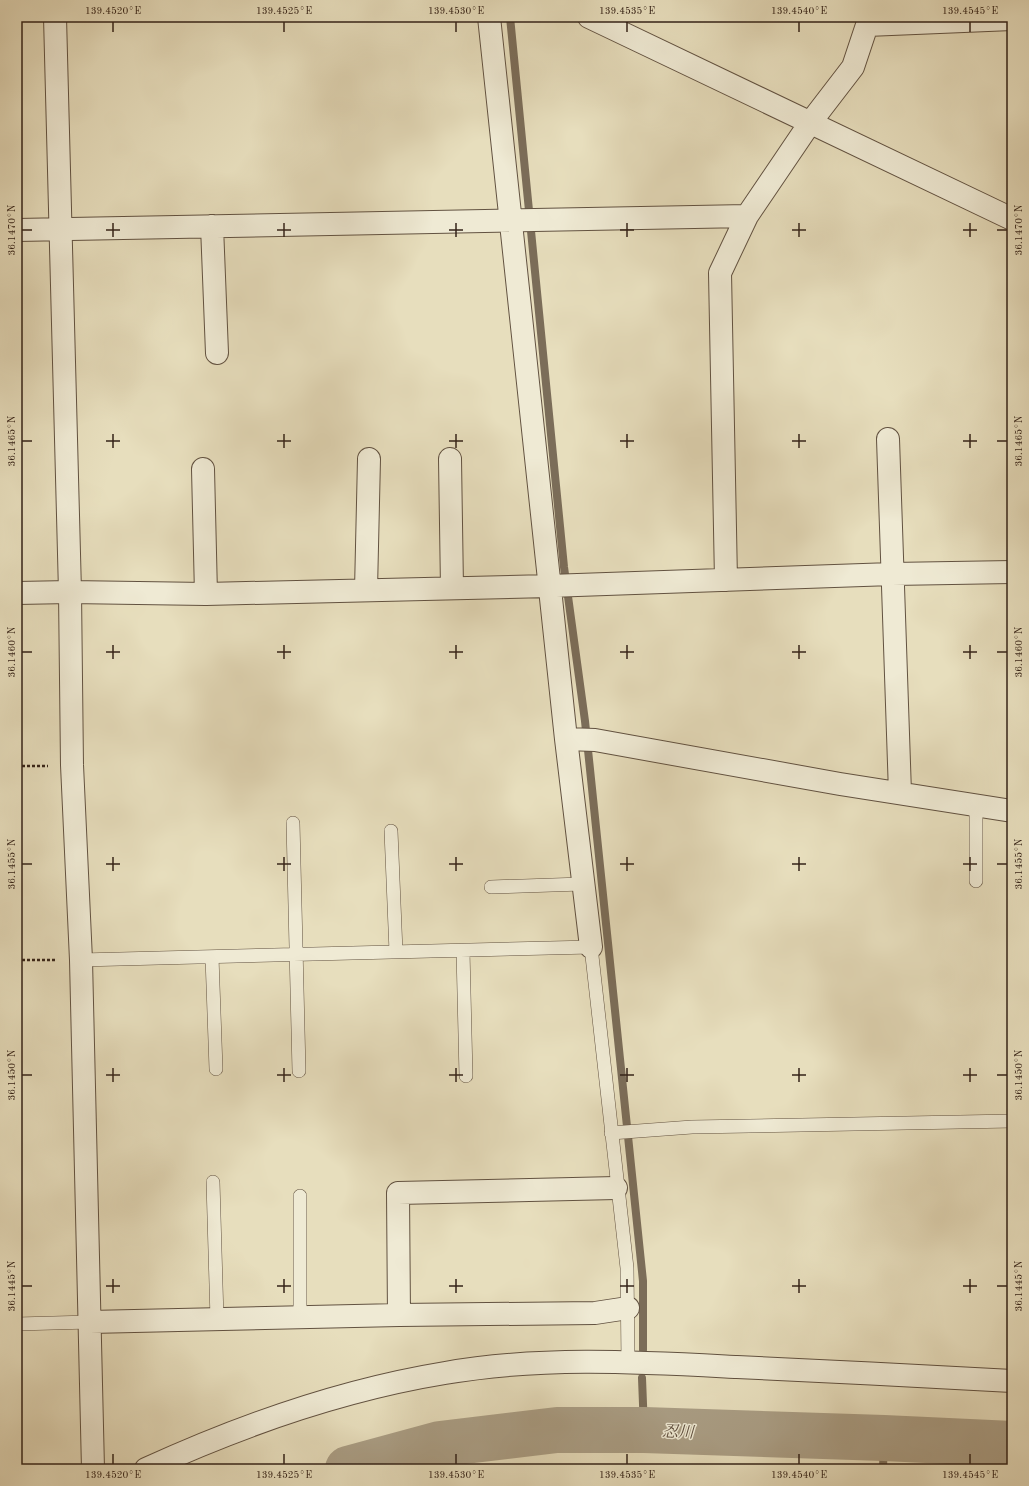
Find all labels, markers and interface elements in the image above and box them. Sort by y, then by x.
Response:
text: 139.4520°E [85,6,141,16]
text: 139.4525°E [256,6,312,16]
text: 139.4530°E [428,6,484,16]
text: 139.4535°E [599,6,655,16]
text: 139.4540°E [771,6,827,16]
text: 139.4545°E [942,6,998,16]
text: 36.1470°N [7,204,17,256]
text: 36.1470°N [1014,204,1024,256]
text: 36.1465°N [7,415,17,467]
text: 36.1465°N [1014,415,1024,467]
text: 36.1460°N [7,626,17,678]
text: 36.1460°N [1014,626,1024,678]
text: 36.1455°N [7,838,17,890]
text: 36.1455°N [1014,838,1024,890]
text: 36.1450°N [7,1049,17,1101]
text: 36.1450°N [1014,1049,1024,1101]
text: 36.1445°N [7,1260,17,1312]
text: 36.1445°N [1014,1260,1024,1312]
water label: 忍川 [662,1422,696,1442]
text: 139.4520°E [85,1470,141,1480]
text: 139.4525°E [256,1470,312,1480]
text: 139.4530°E [428,1470,484,1480]
text: 139.4535°E [599,1470,655,1480]
text: 139.4540°E [771,1470,827,1480]
text: 139.4545°E [942,1470,998,1480]

